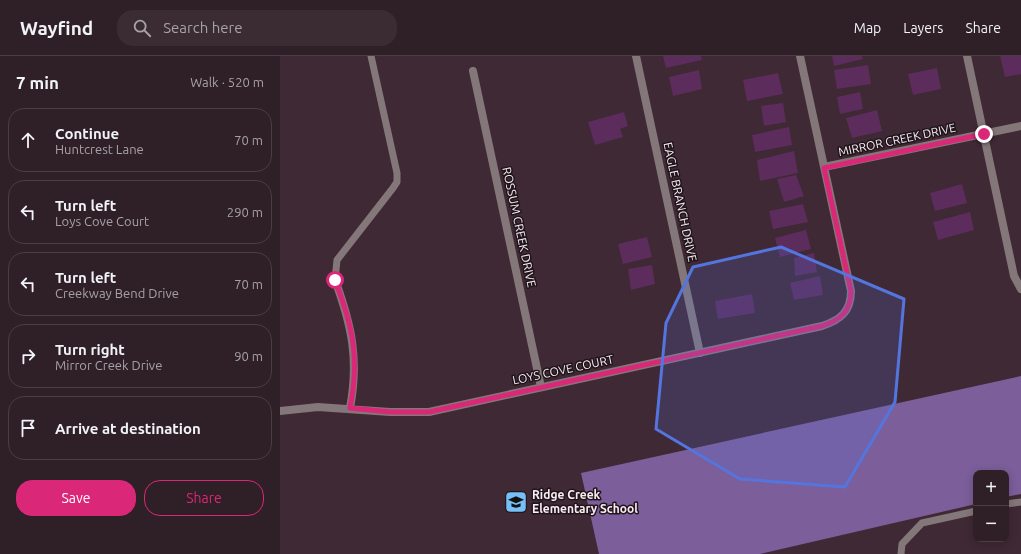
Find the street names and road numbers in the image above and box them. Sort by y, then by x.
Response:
street label: MIRROR CREEK DRIVE [837,121,957,158]
street label: EAGLE BRANCH DRIVE [661,141,700,263]
street label: ROSSUM CREEK DRIVE [500,166,539,288]
street label: LOYS COVE COURT [511,352,615,387]

